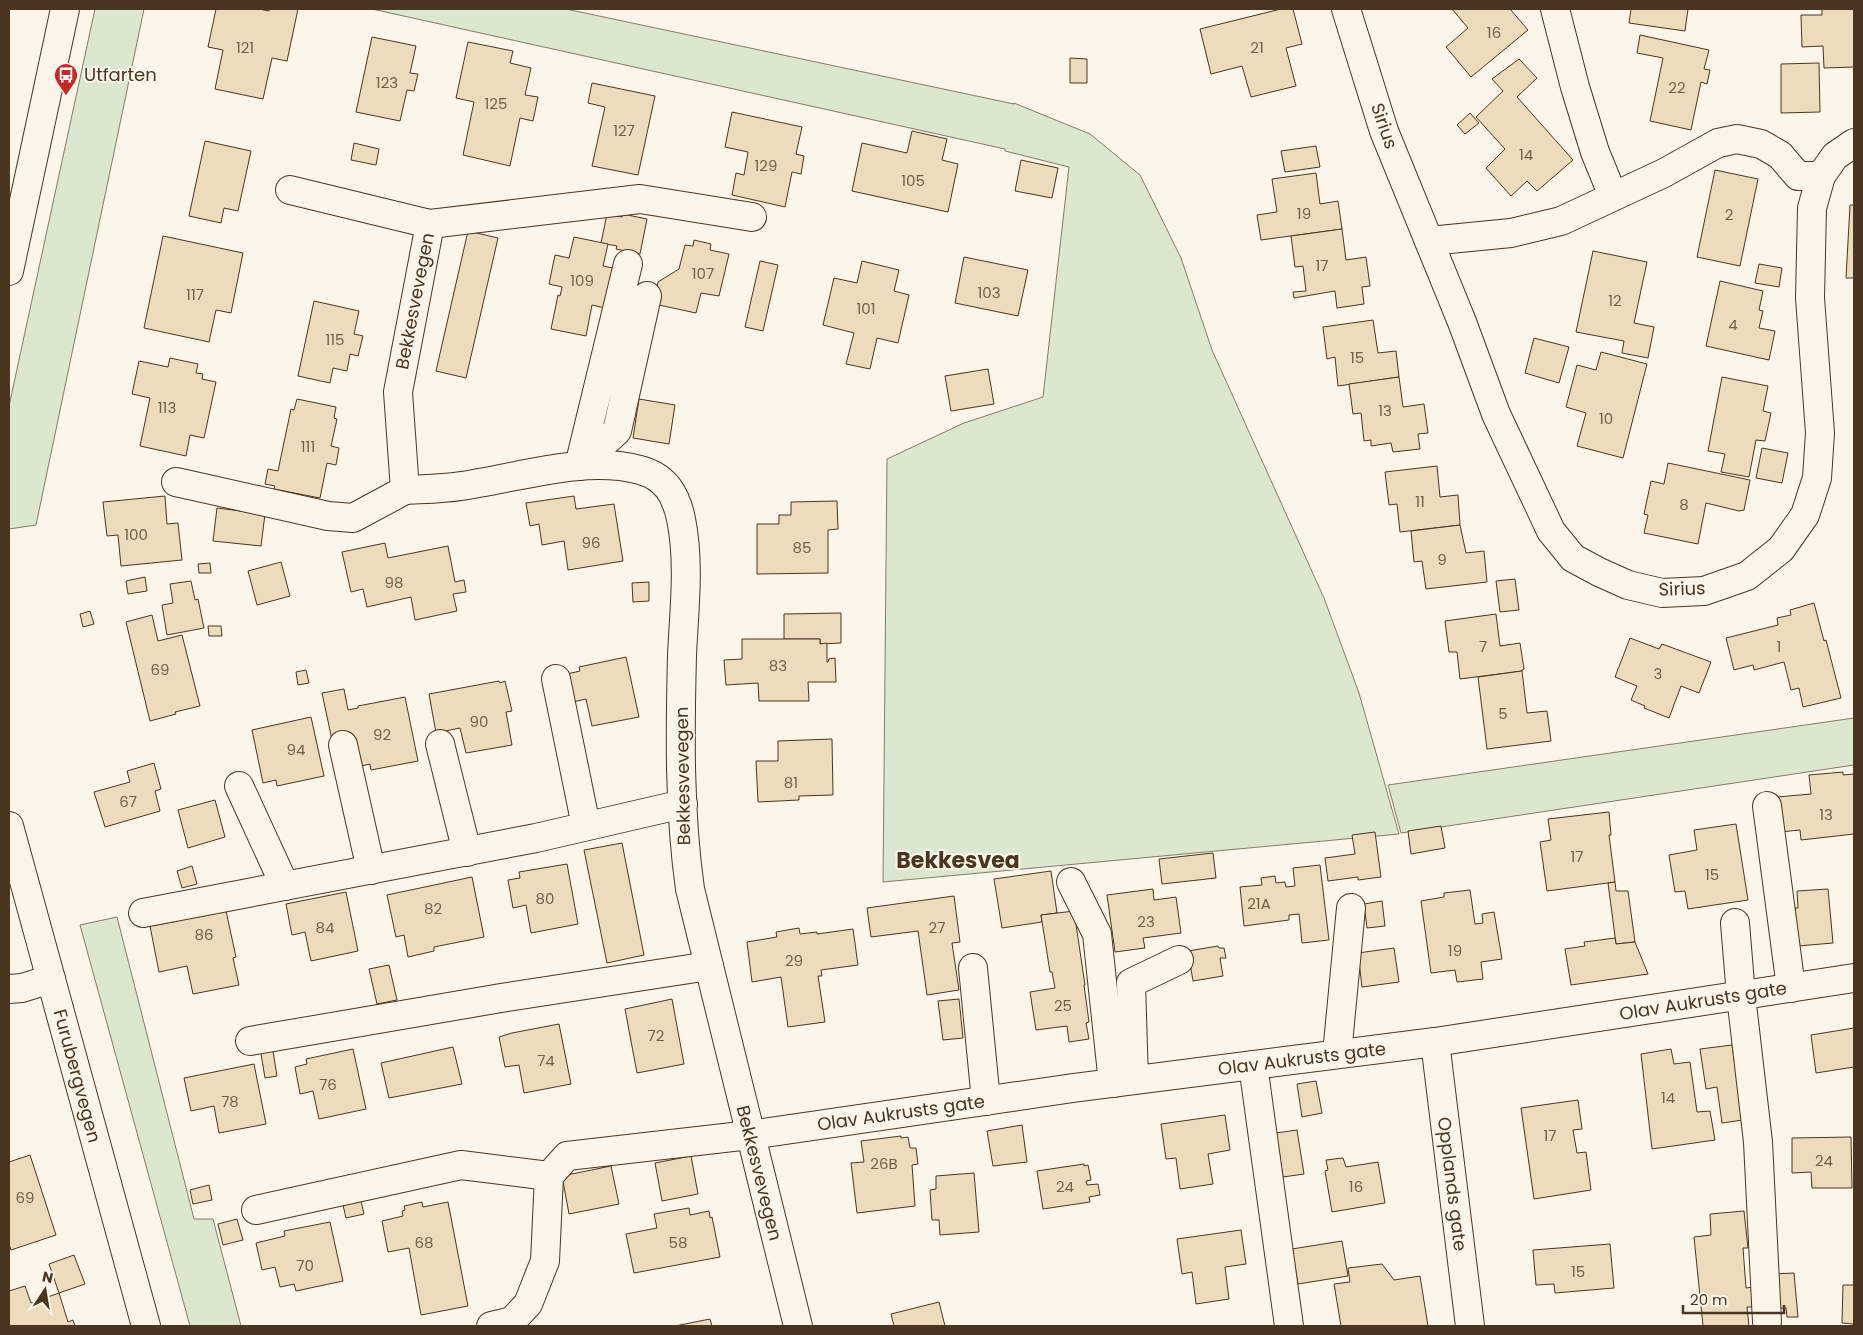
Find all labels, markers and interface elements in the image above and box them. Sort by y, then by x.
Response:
house number: 16 [1487,22,1501,43]
house number: 121 [236,37,254,58]
house number: 21 [1250,37,1264,58]
bus stop icon: Utfarten [53,62,79,96]
place label: Utfarten [84,62,157,87]
house number: 123 [376,72,398,93]
house number: 22 [1668,77,1686,98]
house number: 125 [485,93,507,114]
street label: Sirius [1365,100,1404,152]
house number: 127 [613,120,635,141]
house number: 14 [1519,144,1533,165]
house number: 129 [755,155,777,176]
house number: 105 [901,170,925,191]
house number: 19 [1297,203,1311,224]
house number: 2 [1725,204,1733,225]
street label: Bekkesvevegen [389,230,440,371]
house number: 17 [1316,255,1329,276]
house number: 107 [692,263,714,284]
house number: 109 [570,270,594,291]
house number: 103 [977,282,1001,303]
house number: 117 [186,284,204,305]
house number: 12 [1608,290,1622,311]
house number: 101 [856,298,876,319]
house number: 4 [1728,314,1738,335]
house number: 115 [325,329,345,350]
house number: 15 [1350,347,1364,368]
house number: 113 [158,397,176,418]
house number: 13 [1378,400,1392,421]
house number: 10 [1599,408,1613,429]
house number: 111 [301,436,315,457]
house number: 11 [1415,491,1425,512]
house number: 8 [1679,494,1689,515]
house number: 100 [124,524,148,545]
house number: 96 [582,532,600,553]
house number: 85 [793,537,811,558]
house number: 9 [1437,549,1447,570]
house number: 98 [385,572,403,593]
street label: Sirius [1658,575,1706,602]
house number: 7 [1479,636,1487,657]
house number: 1 [1777,636,1781,657]
house number: 83 [769,655,787,676]
house number: 69 [151,659,169,680]
house number: 3 [1654,663,1662,684]
house number: 5 [1498,703,1508,724]
street label: Bekkesvevegen [669,706,696,846]
house number: 90 [470,711,488,732]
house number: 92 [373,724,391,745]
house number: 94 [287,739,305,760]
house number: 81 [784,772,798,793]
house number: 67 [119,791,137,812]
house number: 13 [1819,804,1833,825]
district label: Bekkesvea [896,845,1020,876]
house number: 17 [1571,846,1584,867]
house number: 15 [1705,864,1719,885]
house number: 80 [536,888,554,909]
house number: 21A [1247,893,1271,914]
house number: 82 [424,898,442,919]
house number: 23 [1137,911,1155,932]
house number: 84 [316,917,334,938]
house number: 27 [929,917,945,938]
house number: 86 [195,924,214,945]
house number: 19 [1448,940,1462,961]
house number: 29 [785,950,803,971]
street label: Olav Aukrusts gate [1617,975,1788,1026]
house number: 25 [1054,995,1072,1016]
street label: Furubergvegen [48,1006,107,1145]
house number: 72 [648,1025,664,1046]
street label: Olav Aukrusts gate [1217,1036,1387,1081]
house number: 74 [537,1050,555,1071]
house number: 76 [319,1074,337,1095]
house number: 14 [1661,1087,1675,1108]
street label: Olav Aukrusts gate [816,1088,986,1137]
house number: 78 [221,1091,239,1112]
street label: Bekkesvevegen [731,1103,788,1243]
street label: Opplands gate [1432,1115,1473,1252]
house number: 17 [1544,1125,1557,1146]
house number: 24 [1815,1150,1833,1171]
house number: 26B [870,1153,898,1174]
house number: 24 [1056,1176,1074,1197]
house number: 16 [1349,1176,1363,1197]
house number: 69 [16,1187,34,1208]
house number: 68 [415,1232,434,1253]
house number: 58 [669,1232,687,1253]
house number: 70 [296,1255,314,1276]
house number: 15 [1571,1261,1585,1282]
north arrow [20,1265,70,1315]
text: N [40,1266,55,1288]
scale bar [1683,1282,1784,1314]
text: 20 m [1690,1289,1728,1310]

